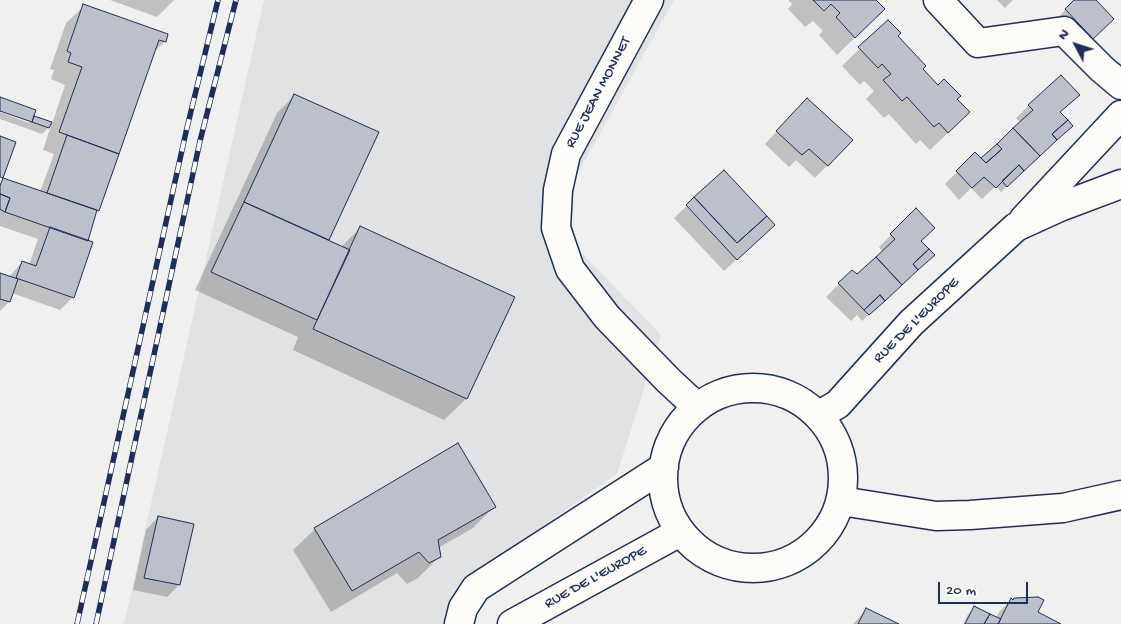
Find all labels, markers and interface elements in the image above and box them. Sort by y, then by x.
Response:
north arrow [1051,20,1101,70]
text: N [1055,26,1074,44]
street label: RUE JEAN MONNET [562,34,636,152]
street label: RUE DE L'EUROPE [870,274,964,368]
street label: RUE DE L'EUROPE [542,543,650,613]
scale bar [941,572,1031,604]
text: 20 m [946,582,976,600]

